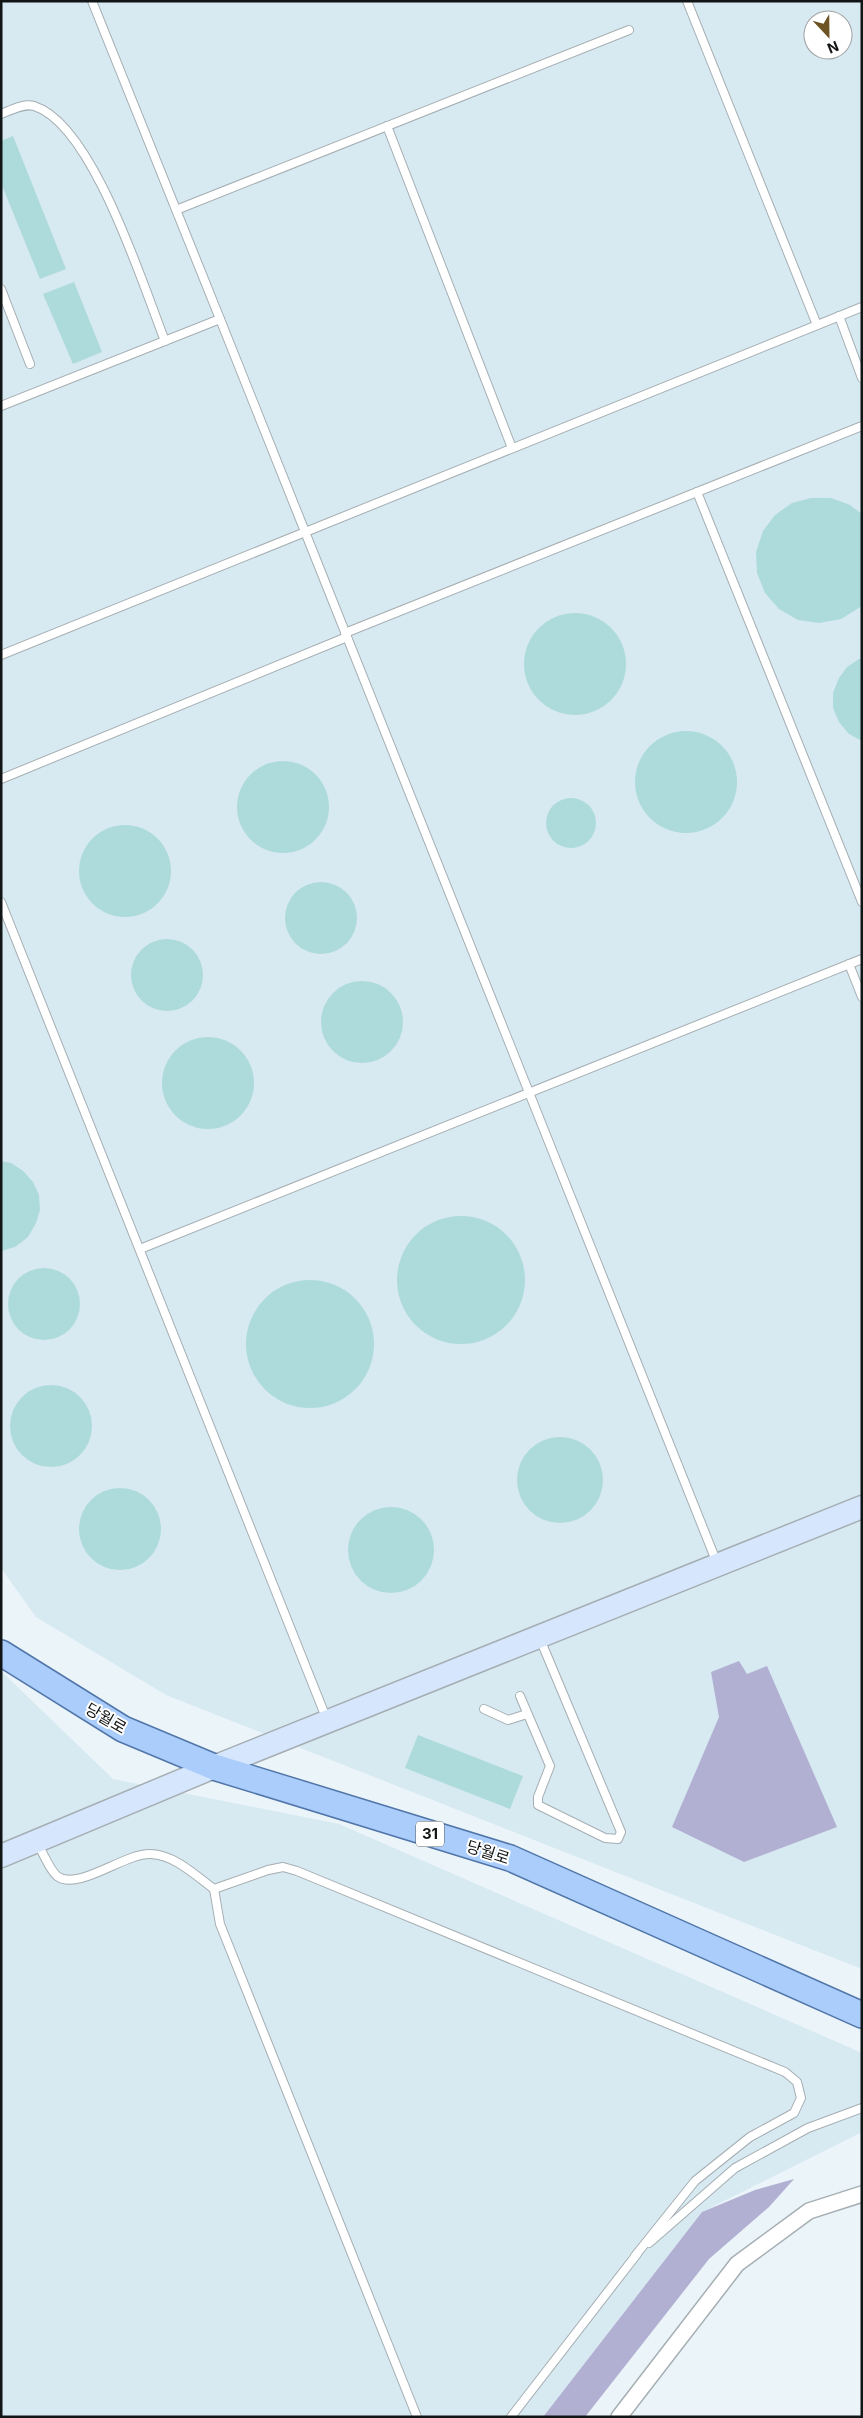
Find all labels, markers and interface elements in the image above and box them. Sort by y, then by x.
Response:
north arrow [803,10,853,60]
text: N [825,38,841,57]
street label: 당월로 [82,1698,130,1738]
road number: 31 [416,1822,444,1846]
street label: 당월로 [464,1836,512,1868]

